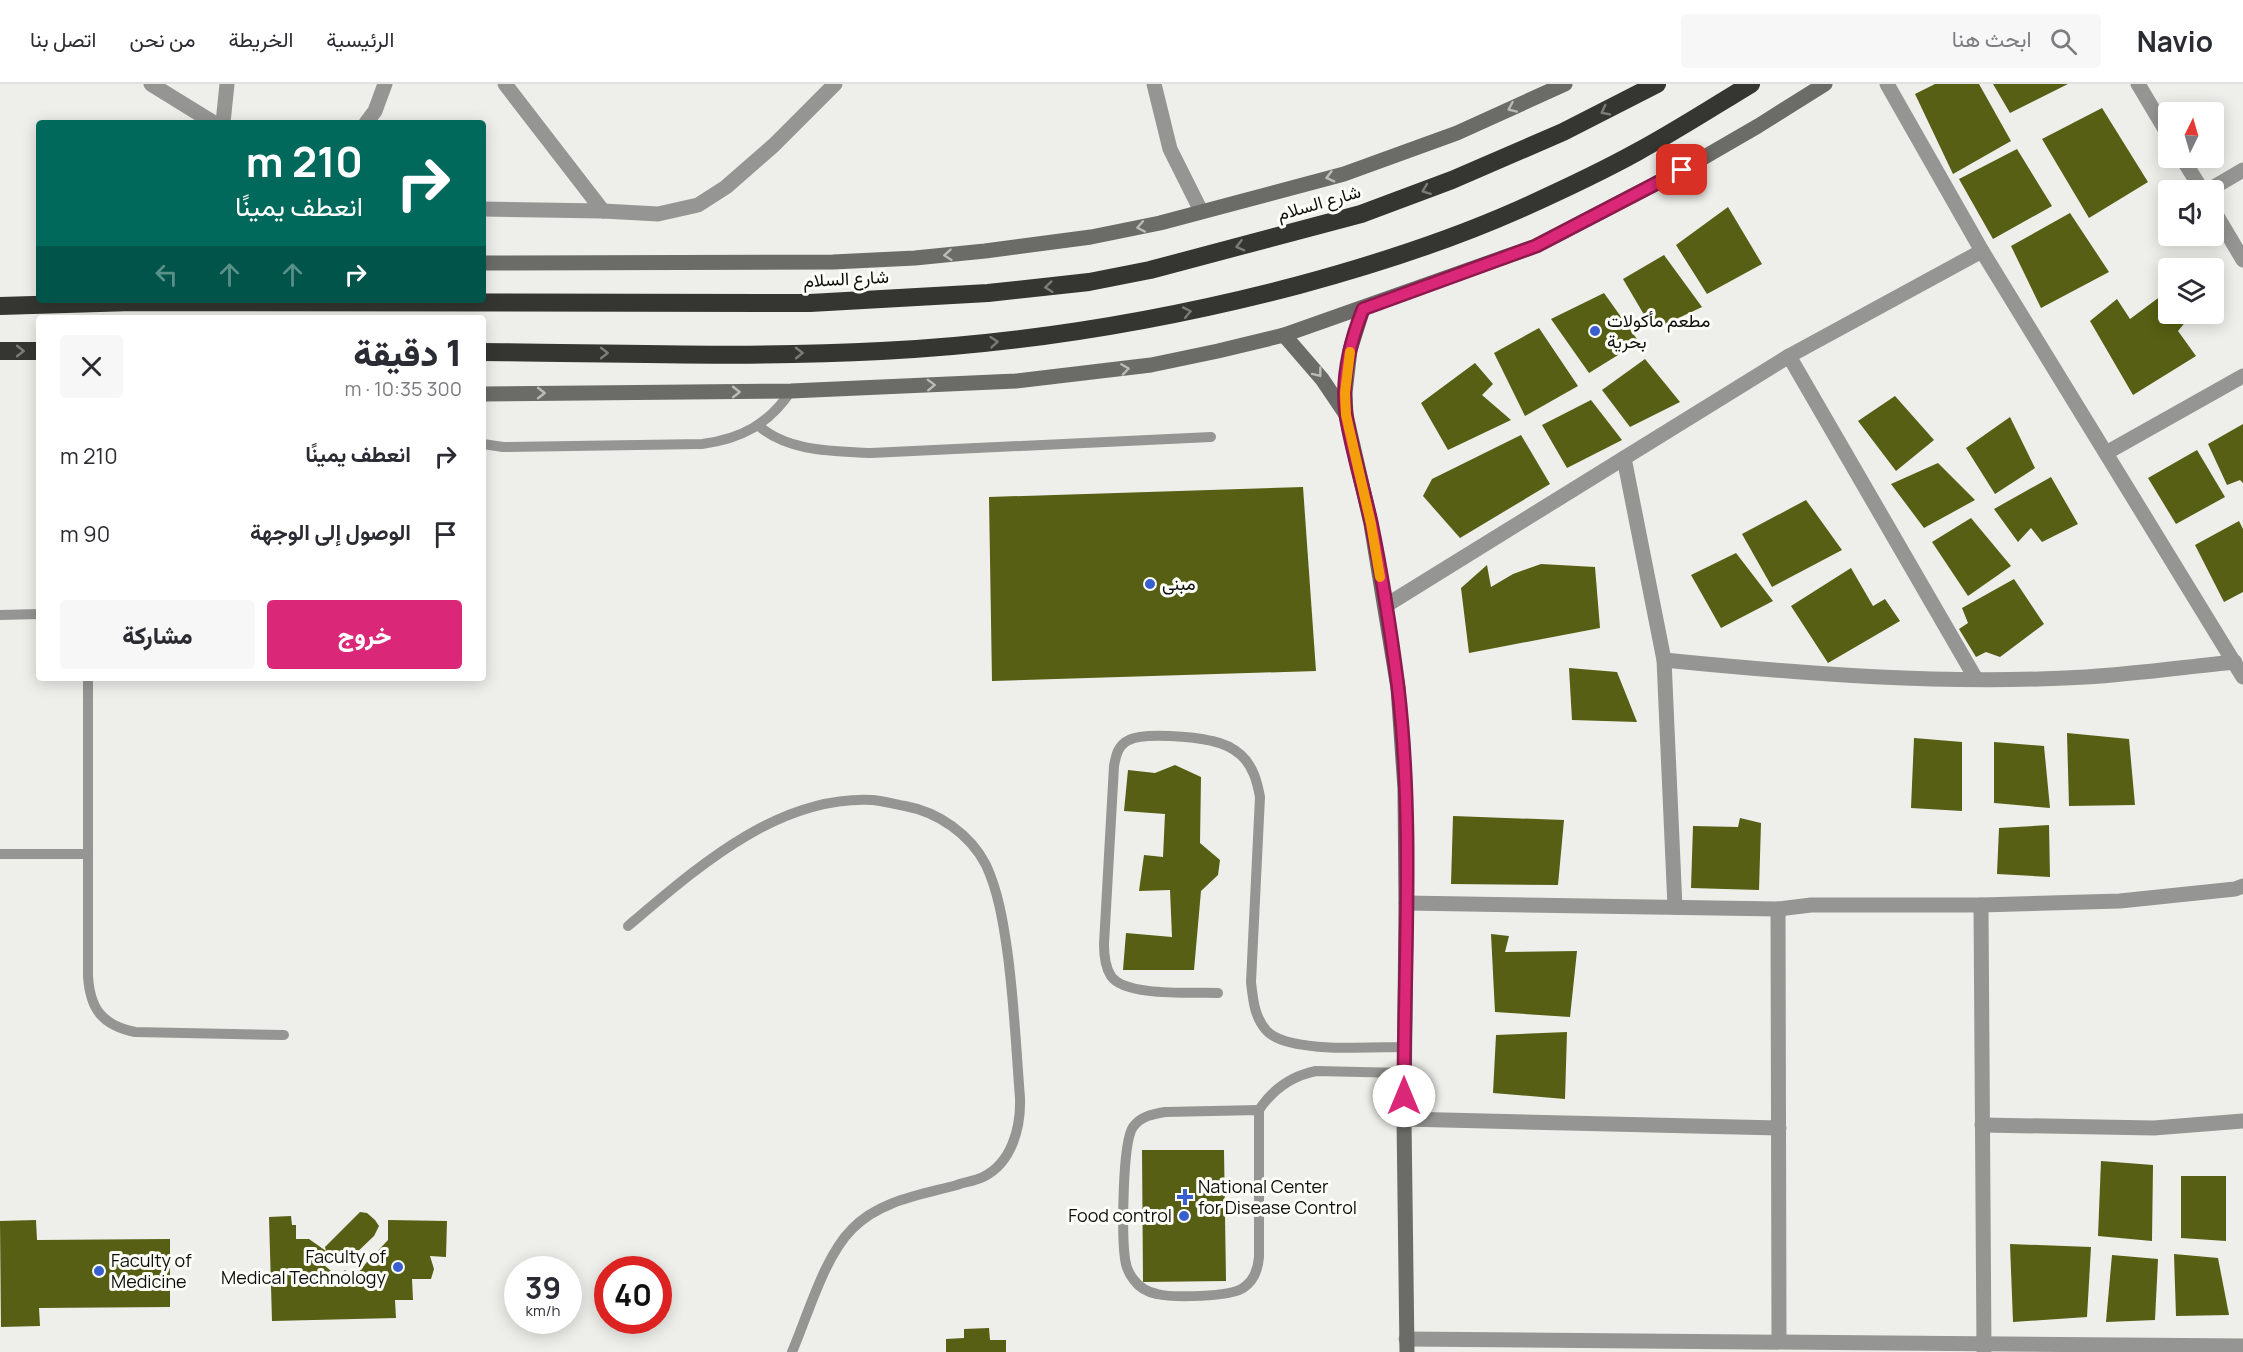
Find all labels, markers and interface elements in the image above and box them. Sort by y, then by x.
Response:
search box [1681,14,2101,68]
text: Navio [2137,22,2213,60]
text: ابحث هنا [1952,24,2032,54]
text: اتصل بنا [30,25,96,53]
text: من نحن [129,25,195,53]
text: الخريطة [228,25,293,53]
text: الرئيسية [326,25,394,53]
icon: search [2047,25,2080,58]
one-way arrow [1507,101,1518,113]
north arrow [2158,102,2224,168]
map controls [2158,102,2224,324]
one-way arrow [1600,104,1611,115]
text: 210 m [246,132,363,190]
icon: right [384,144,462,222]
pin [1656,144,1707,195]
icon: arrive [1665,153,1698,186]
one-way arrow [1325,170,1335,183]
street label: شارع السلام [1274,179,1364,226]
button: sound [2158,180,2224,246]
one-way arrow [1421,182,1432,195]
text: انعطف يمينًا [235,187,363,224]
one-way arrow [1136,220,1146,233]
one-way arrow [1235,239,1245,252]
one-way arrow [944,248,953,261]
icon: left [150,258,183,291]
icon: ahead [213,258,246,291]
icon: ahead [276,258,309,291]
icon: right [339,258,372,291]
button: layers [2158,258,2224,324]
street label: شارع السلام [802,264,890,293]
one-way arrow [1045,280,1054,292]
one-way arrow [1181,306,1191,319]
place label: مطعم مأكولات بحرية [1607,308,1710,353]
marker: مطعم مأكولات بحرية [1588,324,1602,338]
text: 1 دقيقة [353,328,462,377]
button: close [60,335,123,398]
one-way arrow [990,336,999,349]
one-way arrow [15,345,24,357]
one-way arrow [600,346,609,359]
one-way arrow [795,347,804,359]
one-way arrow [1121,363,1130,375]
one-way arrow [1310,367,1321,378]
text: 300 m · 10:35 [344,375,462,402]
one-way arrow [927,379,936,392]
one-way arrow [732,386,741,398]
one-way arrow [537,387,546,399]
text: انعطف يمينًا [305,439,411,469]
icon: right [429,440,462,473]
text: 210 m [60,441,118,471]
text: الوصول إلى الوجهة [250,517,411,547]
icon: arrive [429,518,462,551]
text: 90 m [60,519,110,549]
place label: مبنى [1162,571,1196,595]
marker: مبنى [1143,577,1157,591]
button: مشاركة [60,600,255,669]
button: خروج [267,600,462,669]
position arrow [1372,1064,1436,1128]
place label: National Center for Disease Control [1198,1174,1357,1219]
marker: National Center for Disease Control [1176,1188,1194,1206]
place label: Food control [1068,1203,1172,1227]
marker: Food control [1177,1209,1191,1223]
place label: Faculty of Medical Technology [221,1244,387,1289]
place label: Faculty of Medicine [111,1248,192,1293]
speed limit sign: 40 [594,1256,672,1334]
marker: Faculty of Medical Technology [391,1260,405,1274]
marker: Faculty of Medicine [92,1264,106,1278]
text: 39 [525,1267,561,1308]
text: km/h [526,1300,560,1321]

